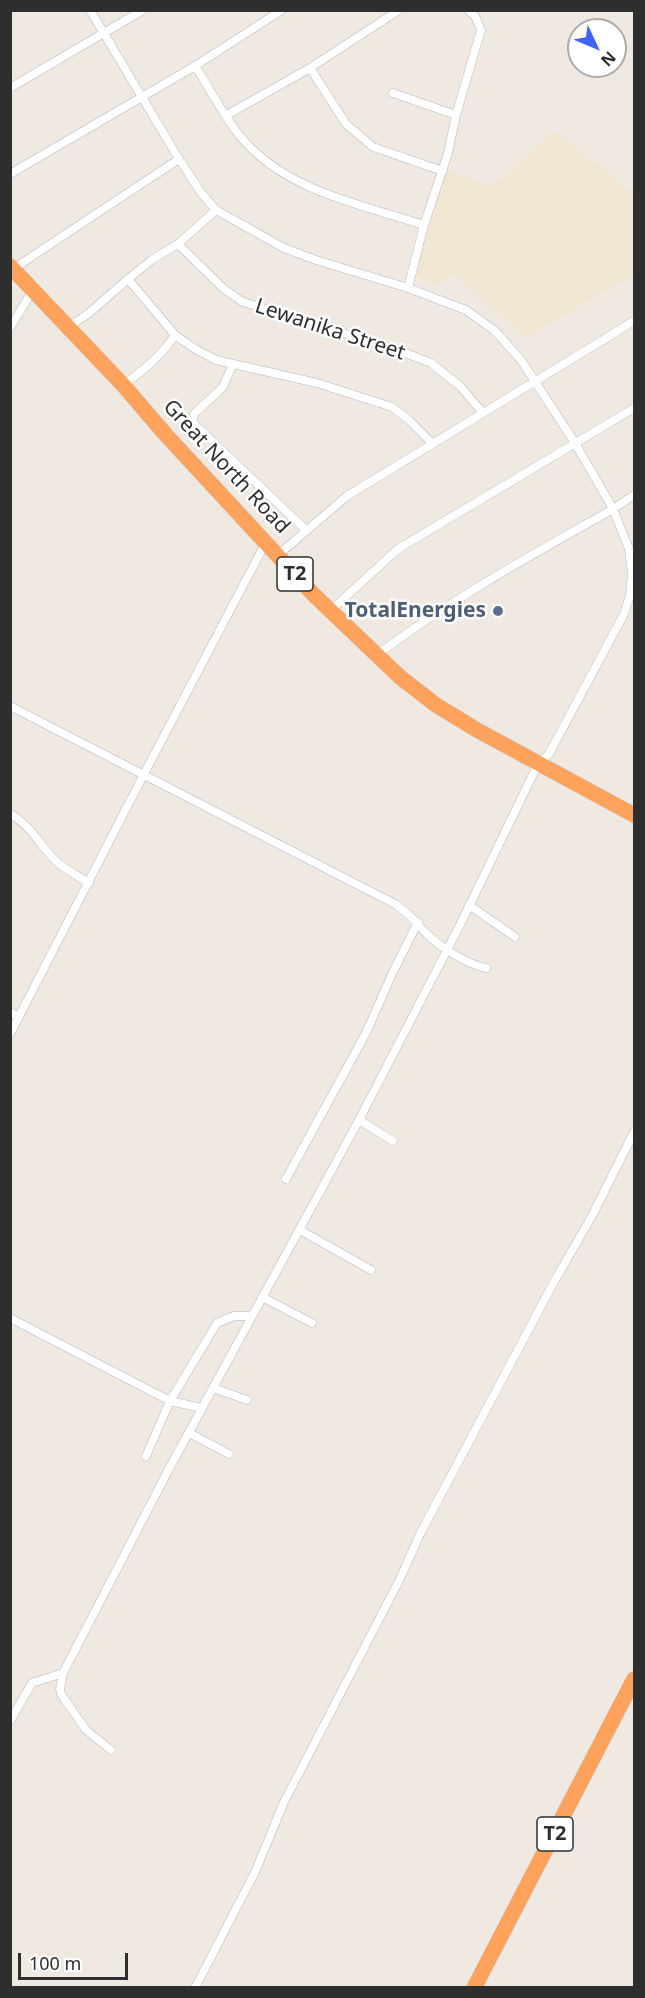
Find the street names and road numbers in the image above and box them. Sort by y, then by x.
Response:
street label: Lewanika Street [252,294,408,366]
street label: Great North Road [157,395,295,539]
road number: T2 [277,557,313,591]
road number: T2 [537,1817,573,1851]

